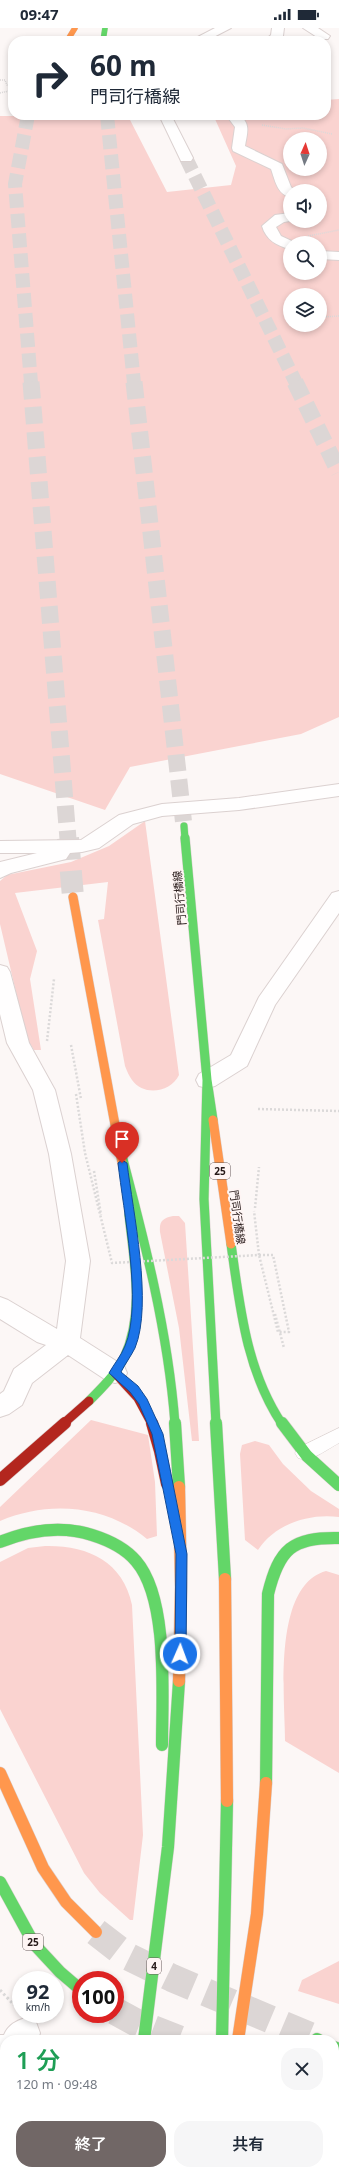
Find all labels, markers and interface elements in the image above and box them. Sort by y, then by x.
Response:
text: 09:47 [20,4,59,24]
text: 60 m [90,46,157,84]
icon: right [24,52,76,104]
text: 門司行橋線 [90,84,180,108]
north arrow [283,132,327,176]
map controls [283,132,327,332]
button: sound [283,184,327,228]
button: search [283,236,327,280]
button: layers [283,288,327,332]
street label: 門司行橋線 [169,870,189,926]
pin [105,1122,139,1163]
icon: arrive [111,1128,133,1150]
road number: 25 [210,1163,230,1179]
street label: 門司行橋線 [227,1189,249,1245]
position arrow [159,1633,201,1675]
road number: 25 [23,1934,43,1950]
road number: 4 [147,1958,161,1974]
speed limit sign: 100 [72,1971,124,2023]
text: 92 [27,1978,49,2005]
text: km/h [26,2000,50,2014]
text: 1 分 [16,2043,60,2076]
button: close [281,2048,323,2090]
text: 120 m · 09:48 [16,2075,97,2093]
button: 終了 [16,2121,166,2167]
button: 共有 [174,2121,323,2167]

